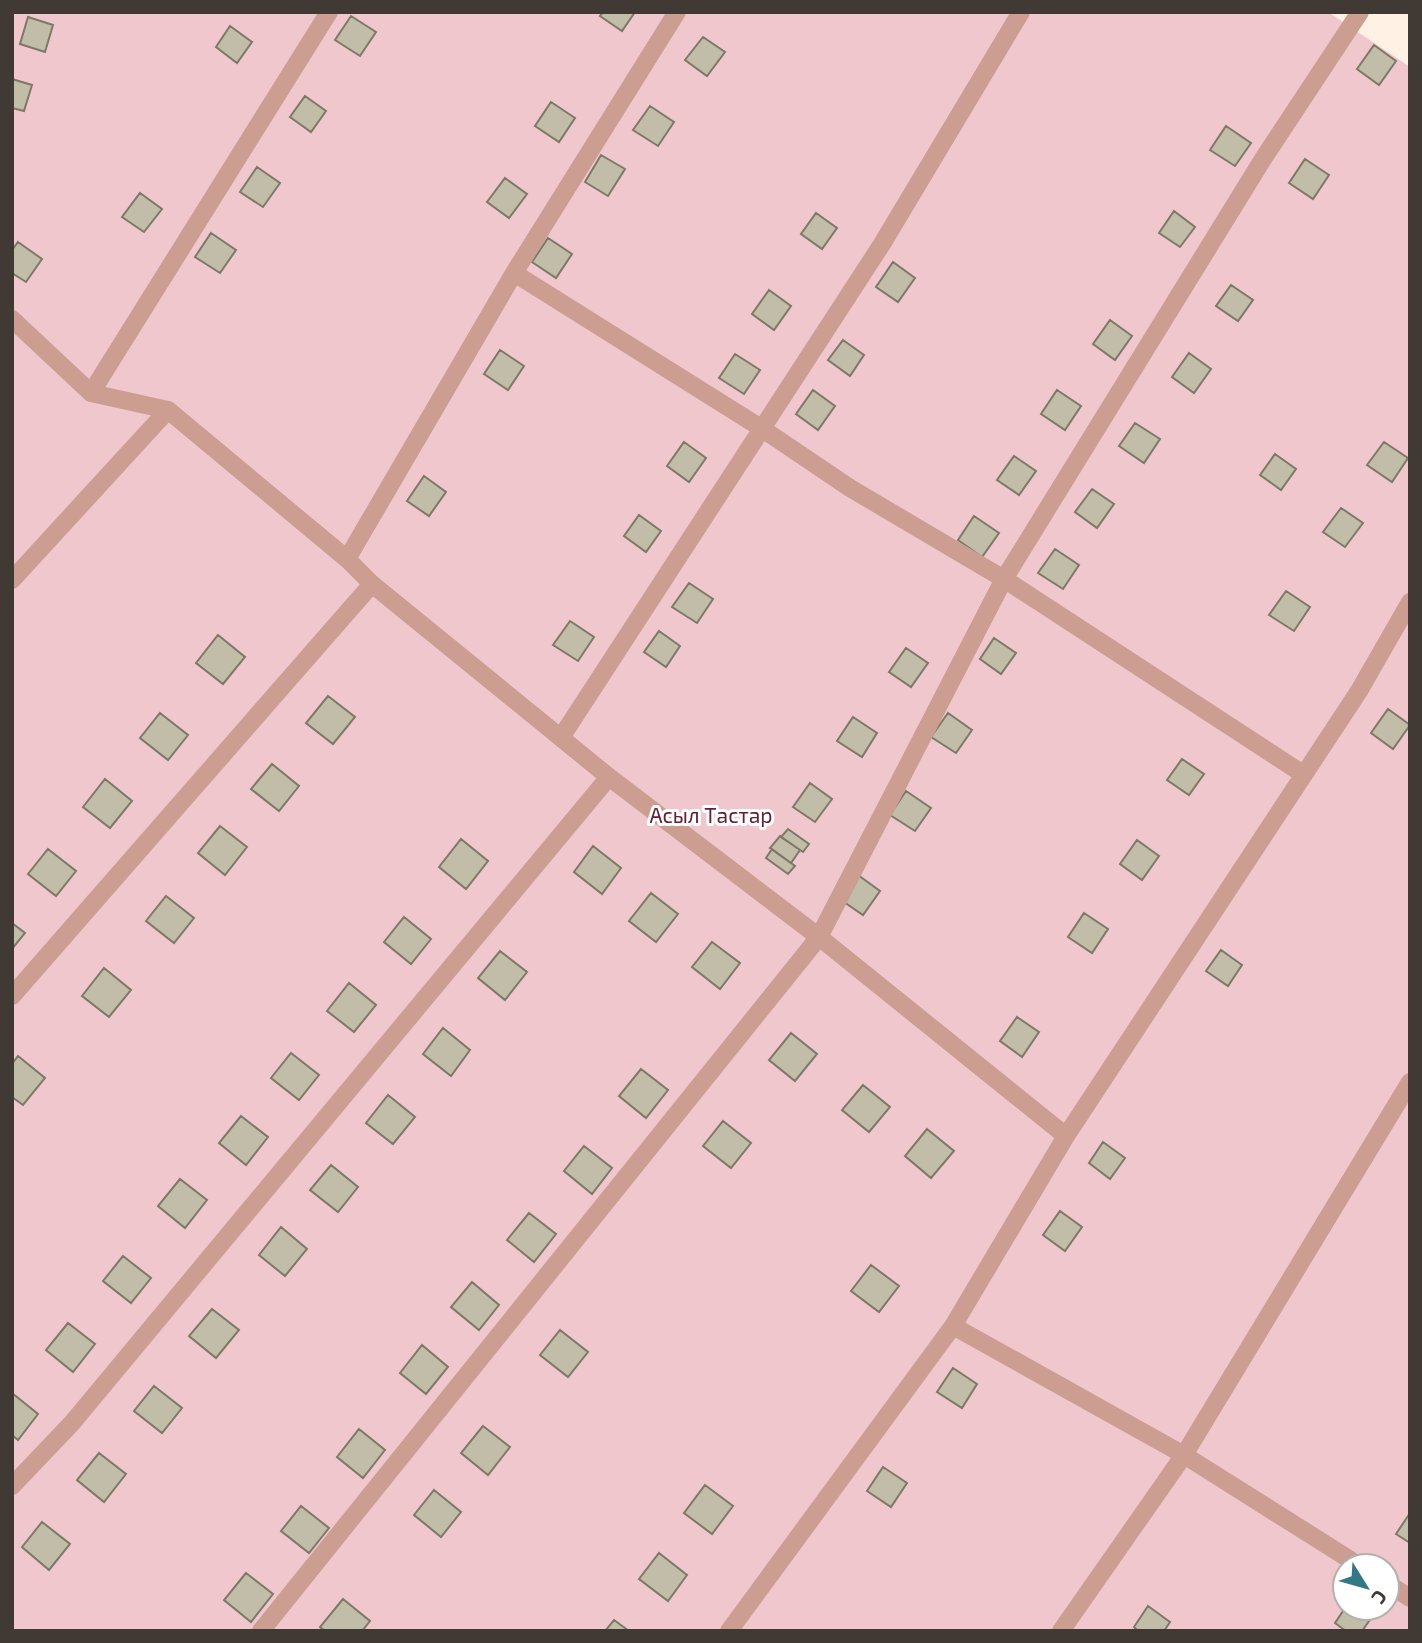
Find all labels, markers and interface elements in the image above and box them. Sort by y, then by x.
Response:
park label: Асыл Тастар [649,802,773,827]
north arrow [1331,1552,1401,1622]
text: С [1367,1586,1393,1609]

